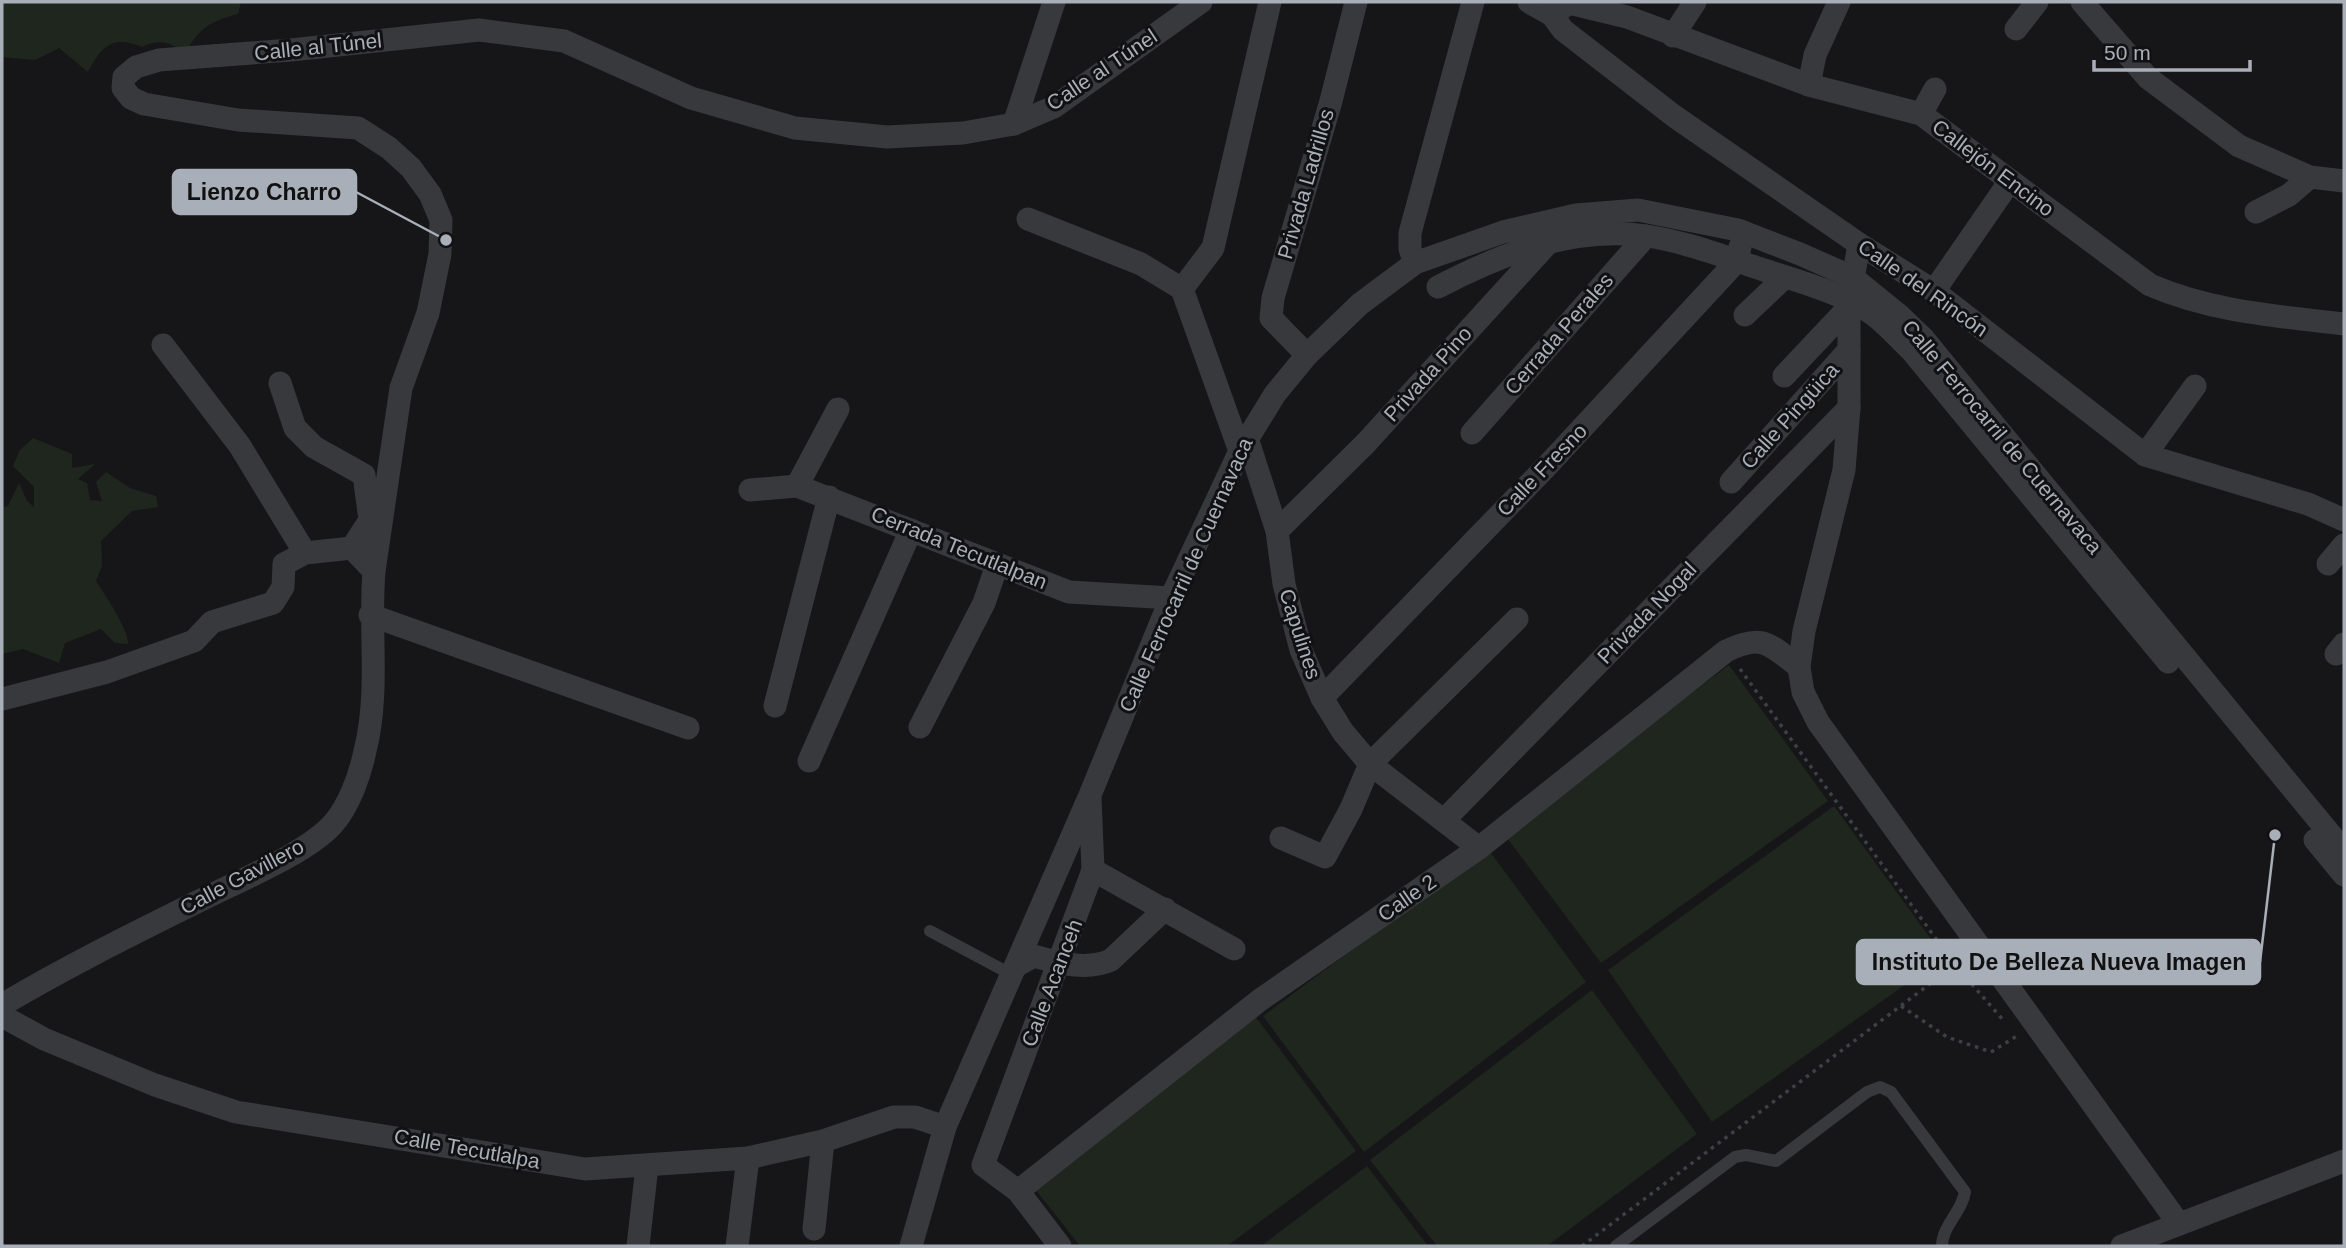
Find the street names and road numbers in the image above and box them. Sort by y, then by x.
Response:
street label: Calle al Túnel [1042,24,1161,115]
street label: Calle al Túnel [253,28,383,65]
street label: Privada Ladrillos [1273,106,1338,262]
street label: Callejón Encino [1928,115,2058,221]
street label: Calle del Rincón [1854,234,1993,341]
street label: Cerrada Perales [1500,268,1617,399]
street label: Calle Ferrocarril de Cuernavaca [1898,315,2107,558]
street label: Privada Pino [1379,322,1476,426]
street label: Calle Pingüica [1736,358,1843,473]
street label: Calle Fresno [1492,419,1591,520]
street label: Calle Ferrocarril de Cuernavaca [1115,434,1257,715]
street label: Cerrada Tecutlalpan [868,502,1050,593]
street label: Privada Nogal [1593,557,1701,668]
street label: Capulines [1275,586,1326,682]
street label: Calle Gavillero [176,834,307,919]
street label: Calle 2 [1373,869,1440,926]
street label: Calle Acanceh [1017,916,1086,1050]
street label: Calle Tecutlalpa [392,1124,542,1173]

